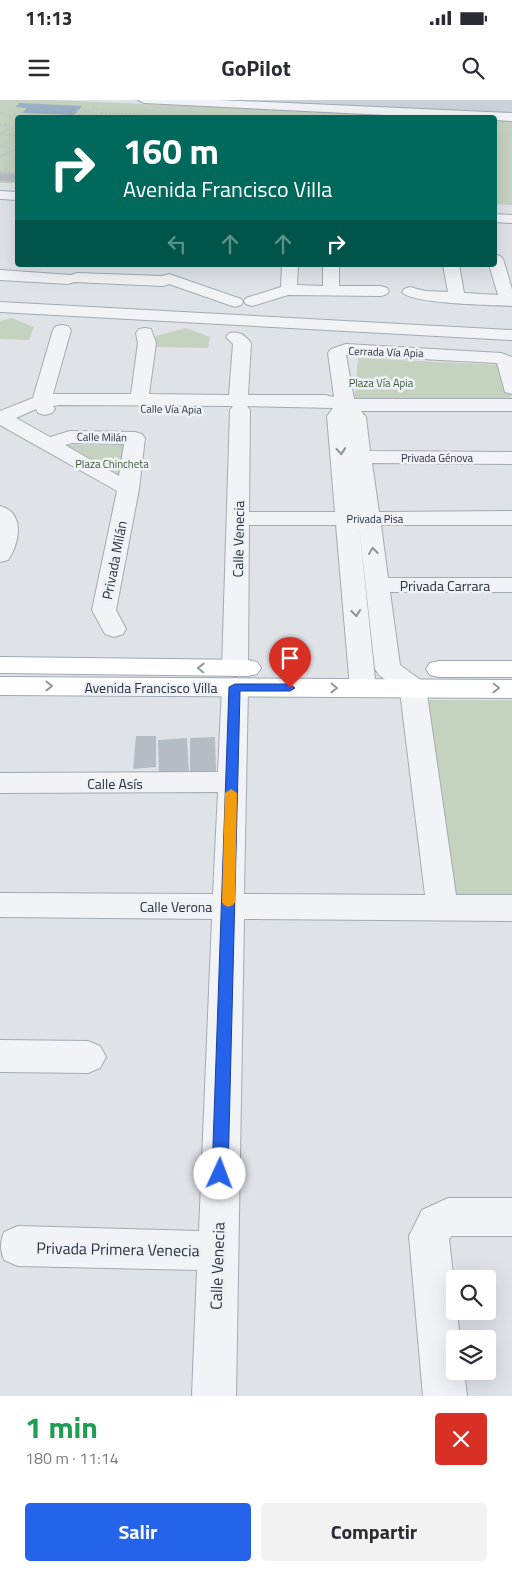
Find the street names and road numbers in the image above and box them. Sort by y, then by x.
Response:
street label: Cerrada Vía Apia [348,343,424,361]
street label: Calle Vía Apia [140,400,202,418]
street label: Calle Milán [77,429,127,445]
street label: Privada Génova [401,450,473,466]
street label: Calle Venecia [227,500,249,578]
street label: Privada Pisa [347,511,404,527]
street label: Privada Milán [96,519,132,601]
street label: Privada Carrara [400,575,490,596]
street label: Avenida Francisco Villa [84,677,218,698]
street label: Calle Asís [87,773,143,794]
street label: Calle Verona [140,896,212,917]
street label: Calle Venecia [203,1222,231,1310]
street label: Privada Primera Venecia [36,1236,200,1262]

